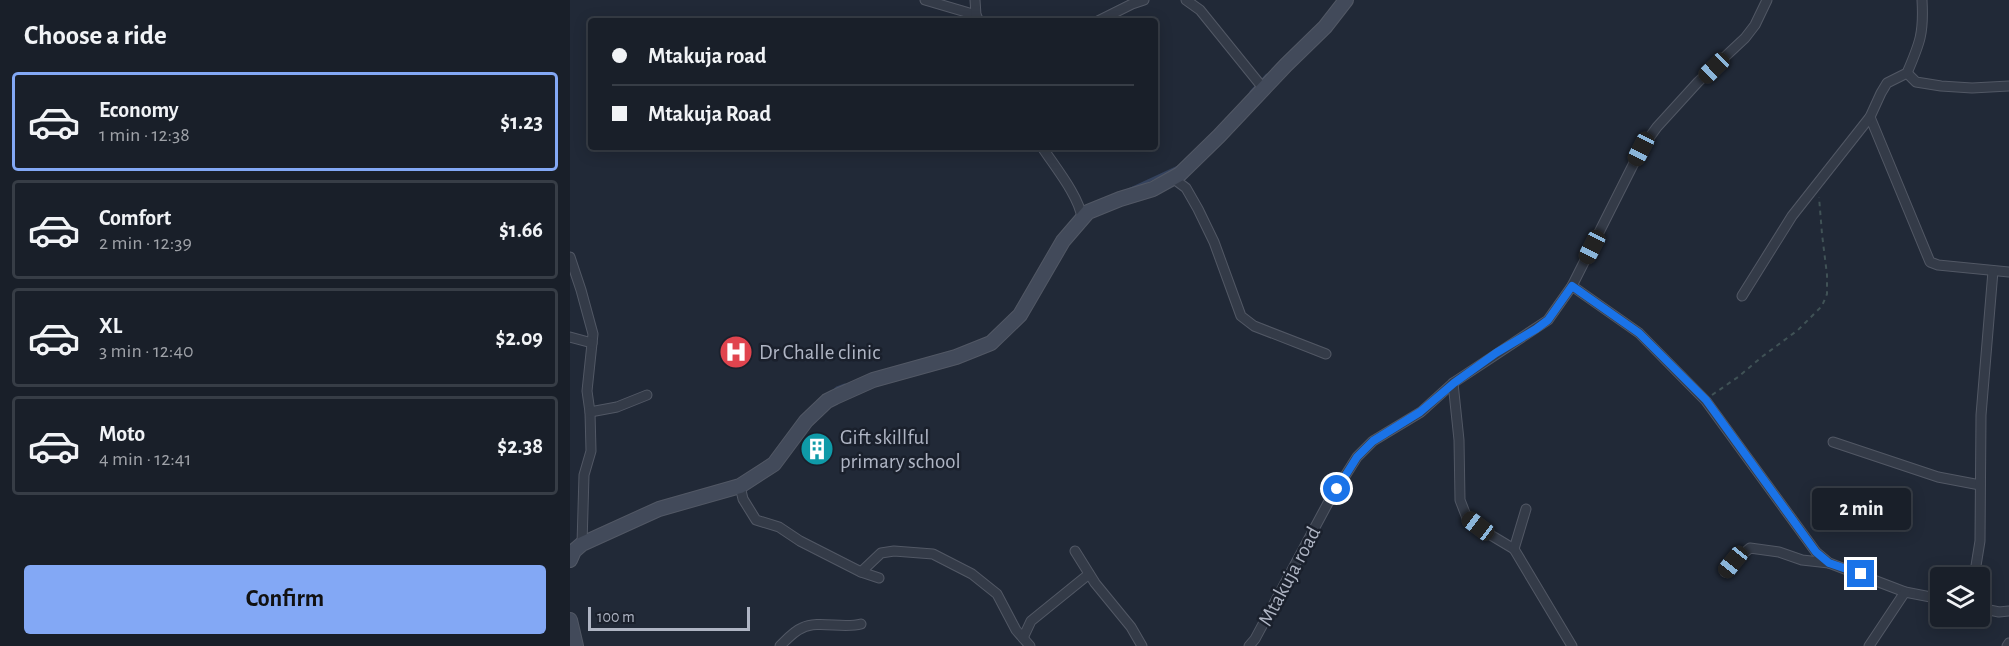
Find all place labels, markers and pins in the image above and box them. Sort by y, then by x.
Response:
hospital icon: Dr Challe clinic [718,334,754,370]
place label: Dr Challe clinic [759,342,880,363]
place label: Gift skillful primary school [840,427,961,472]
building icon: Gift skillful primary school [799,431,835,467]

